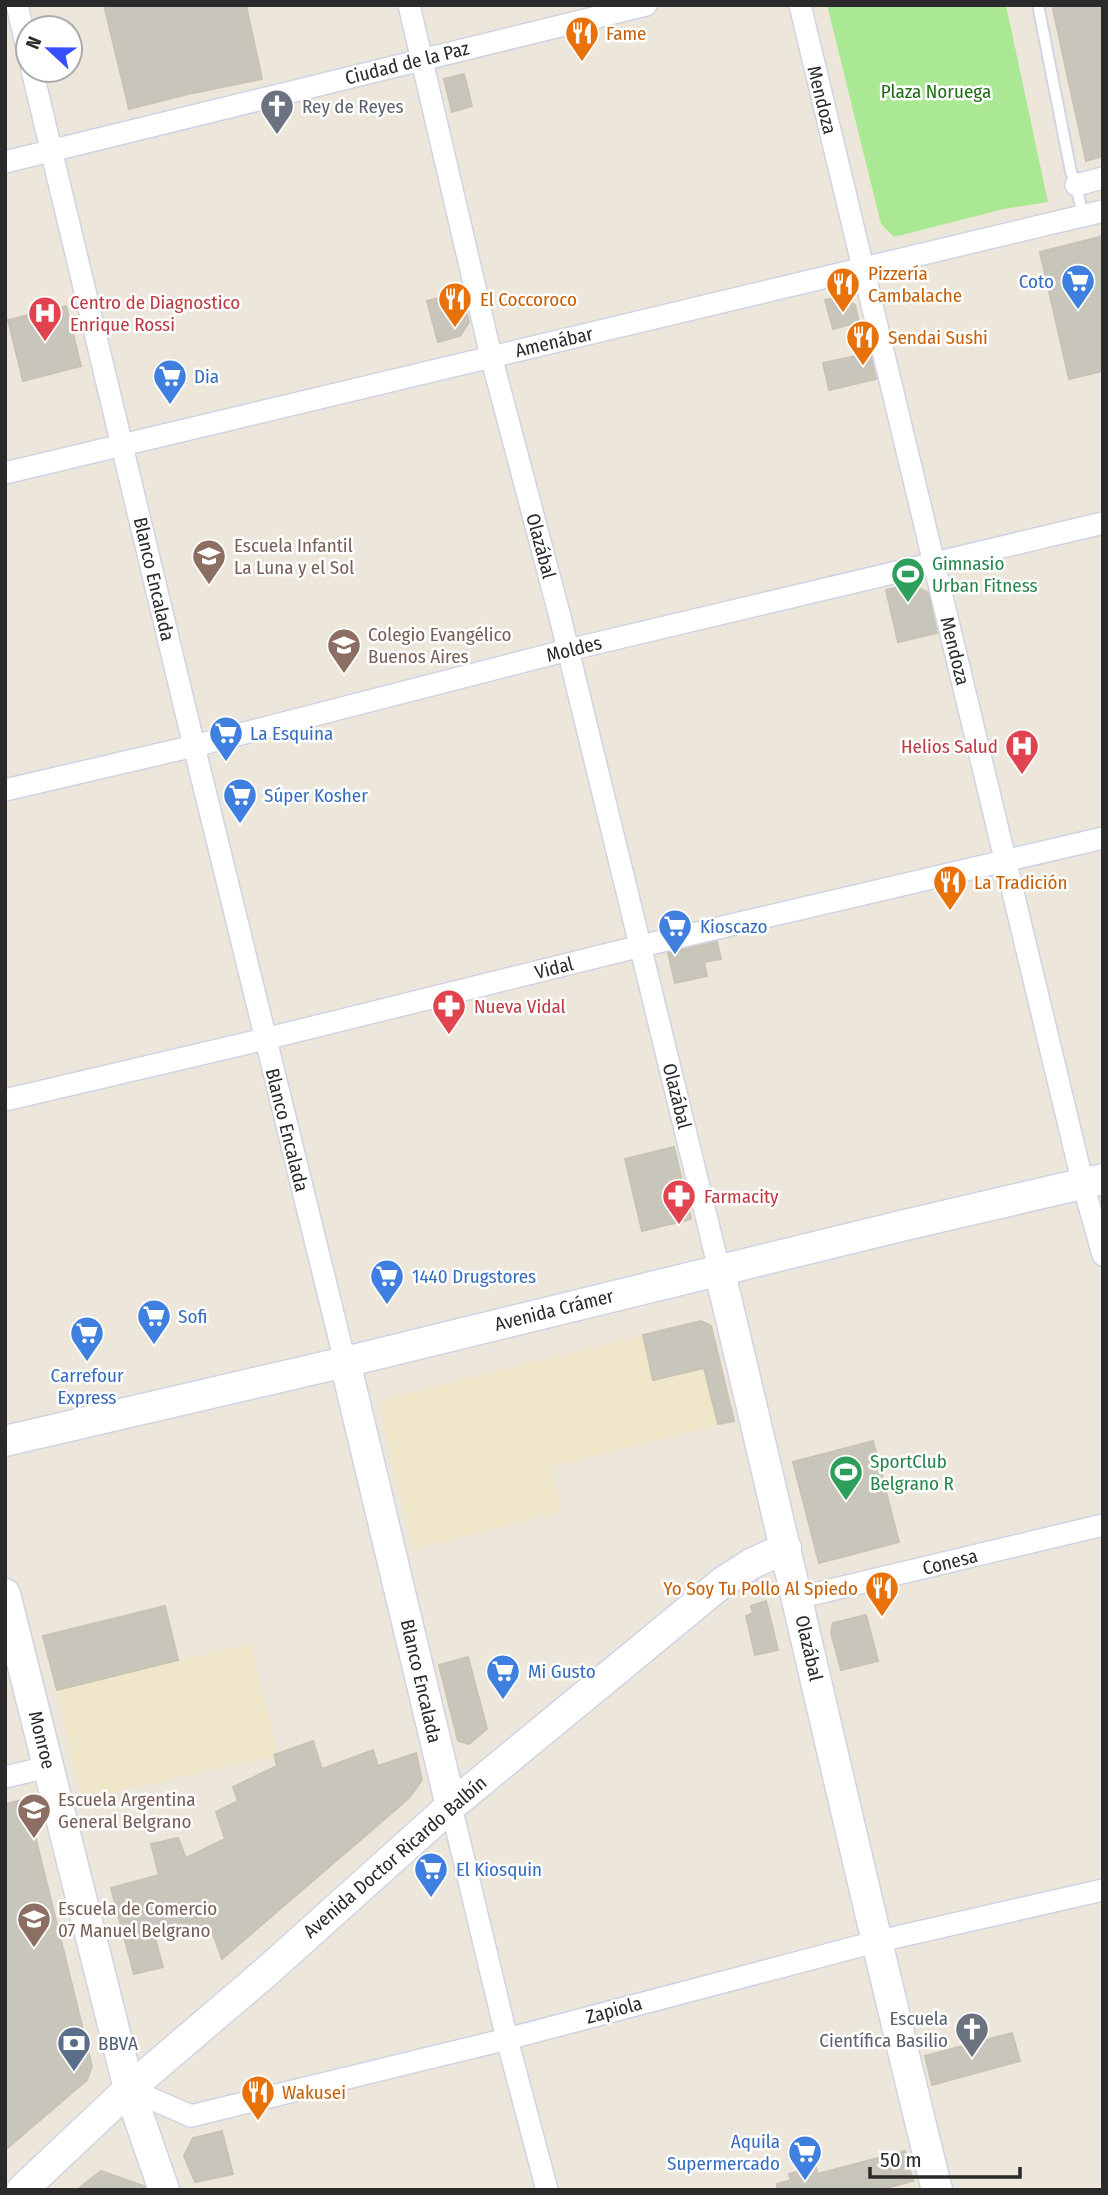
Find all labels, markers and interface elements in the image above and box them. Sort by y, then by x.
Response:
north arrow [14,14,84,84]
restaurant icon: Fame [563,14,601,63]
place label: Fame [606,22,647,45]
text: N [21,33,46,52]
street label: Ciudad de la Paz [343,36,472,90]
street label: Mendoza [802,63,842,137]
park label: Plaza Noruega [881,80,991,103]
church icon: Rey de Reyes [258,87,296,136]
place label: Rey de Reyes [302,95,404,118]
place label: Pizzería Cambalache [868,262,962,307]
supermarket icon: Coto [1059,262,1097,311]
restaurant icon: Pizzería Cambalache [824,265,862,314]
place label: Coto [1019,270,1054,293]
restaurant icon: El Coccoroco [436,280,474,329]
place label: El Coccoroco [480,288,577,311]
place label: Centro de Diagnostico Enrique Rossi [70,291,240,336]
hospital icon: Centro de Diagnostico Enrique Rossi [26,294,64,343]
restaurant icon: Sendai Sushi [844,318,882,367]
street label: Amenábar [513,322,596,362]
place label: Sendai Sushi [888,326,988,349]
supermarket icon: Dia [151,357,189,406]
place label: Dia [194,365,219,388]
street label: Olazábal [521,511,561,581]
street label: Blanco Encalada [129,515,179,643]
place label: Escuela Infantil La Luna y el Sol [234,534,354,579]
school or university icon: Escuela Infantil La Luna y el Sol [190,537,228,586]
place label: Gimnasio Urban Fitness [932,552,1038,597]
sports icon: Gimnasio Urban Fitness [889,555,927,604]
street label: Mendoza [935,614,975,688]
place label: Colegio Evangélico Buenos Aires [368,623,511,668]
school or university icon: Colegio Evangélico Buenos Aires [325,626,363,675]
street label: Moldes [544,631,604,667]
supermarket icon: La Esquina [207,714,245,763]
place label: La Esquina [250,722,333,745]
hospital icon: Helios Salud [1003,727,1041,776]
place label: Helios Salud [901,735,998,758]
supermarket icon: Súper Kosher [221,776,259,825]
place label: Súper Kosher [264,784,368,807]
restaurant icon: La Tradición [931,863,969,912]
place label: La Tradición [974,871,1068,894]
supermarket icon: Kioscazo [656,907,694,956]
place label: Kioscazo [700,915,768,938]
street label: Vidal [532,952,576,984]
pharmacy icon: Nueva Vidal [430,987,468,1036]
place label: Nueva Vidal [474,995,566,1018]
street label: Olazábal [658,1061,696,1131]
street label: Blanco Encalada [261,1066,313,1194]
pharmacy icon: Farmacity [660,1177,698,1226]
place label: Farmacity [704,1185,779,1208]
supermarket icon: 1440 Drugstores [368,1257,406,1306]
place label: 1440 Drugstores [412,1265,536,1288]
street label: Avenida Crámer [492,1284,616,1336]
supermarket icon: Sofi [135,1297,173,1346]
place label: Sofi [178,1305,207,1328]
supermarket icon: Carrefour Express [68,1314,106,1363]
place label: Carrefour Express [50,1364,124,1409]
place label: SportClub Belgrano R [870,1450,954,1495]
sports icon: SportClub Belgrano R [827,1453,865,1502]
street label: Conesa [920,1544,980,1580]
restaurant icon: Yo Soy Tu Pollo Al Spiedo [863,1569,901,1618]
place label: Yo Soy Tu Pollo Al Spiedo [663,1577,858,1600]
street label: Olazábal [790,1613,828,1683]
street label: Blanco Encalada [396,1617,446,1745]
supermarket icon: Mi Gusto [484,1652,522,1701]
place label: Mi Gusto [528,1660,596,1683]
street label: Monroe [24,1709,60,1771]
street label: Avenida Doctor Ricardo Balbín [299,1771,491,1943]
place label: Escuela Argentina General Belgrano [58,1788,196,1833]
school or university icon: Escuela Argentina General Belgrano [15,1791,53,1840]
supermarket icon: El Kiosquin [412,1850,450,1899]
place label: El Kiosquin [456,1858,542,1881]
place label: Escuela de Comercio 07 Manuel Belgrano [58,1897,217,1942]
school or university icon: Escuela de Comercio 07 Manuel Belgrano [15,1900,53,1949]
street label: Zapiola [583,1991,645,2029]
place label: Escuela Científica Basilio [819,2007,948,2052]
church icon: Escuela Científica Basilio [953,2010,991,2059]
bank icon: BBVA [55,2024,93,2073]
place label: BBVA [98,2032,138,2055]
restaurant icon: Wakusei [239,2073,277,2122]
place label: Wakusei [282,2081,346,2104]
place label: Aquila Supermercado [667,2130,780,2175]
supermarket icon: Aquila Supermercado [786,2133,824,2182]
scale bar [870,2136,1020,2180]
text: 50 m [880,2147,922,2173]

